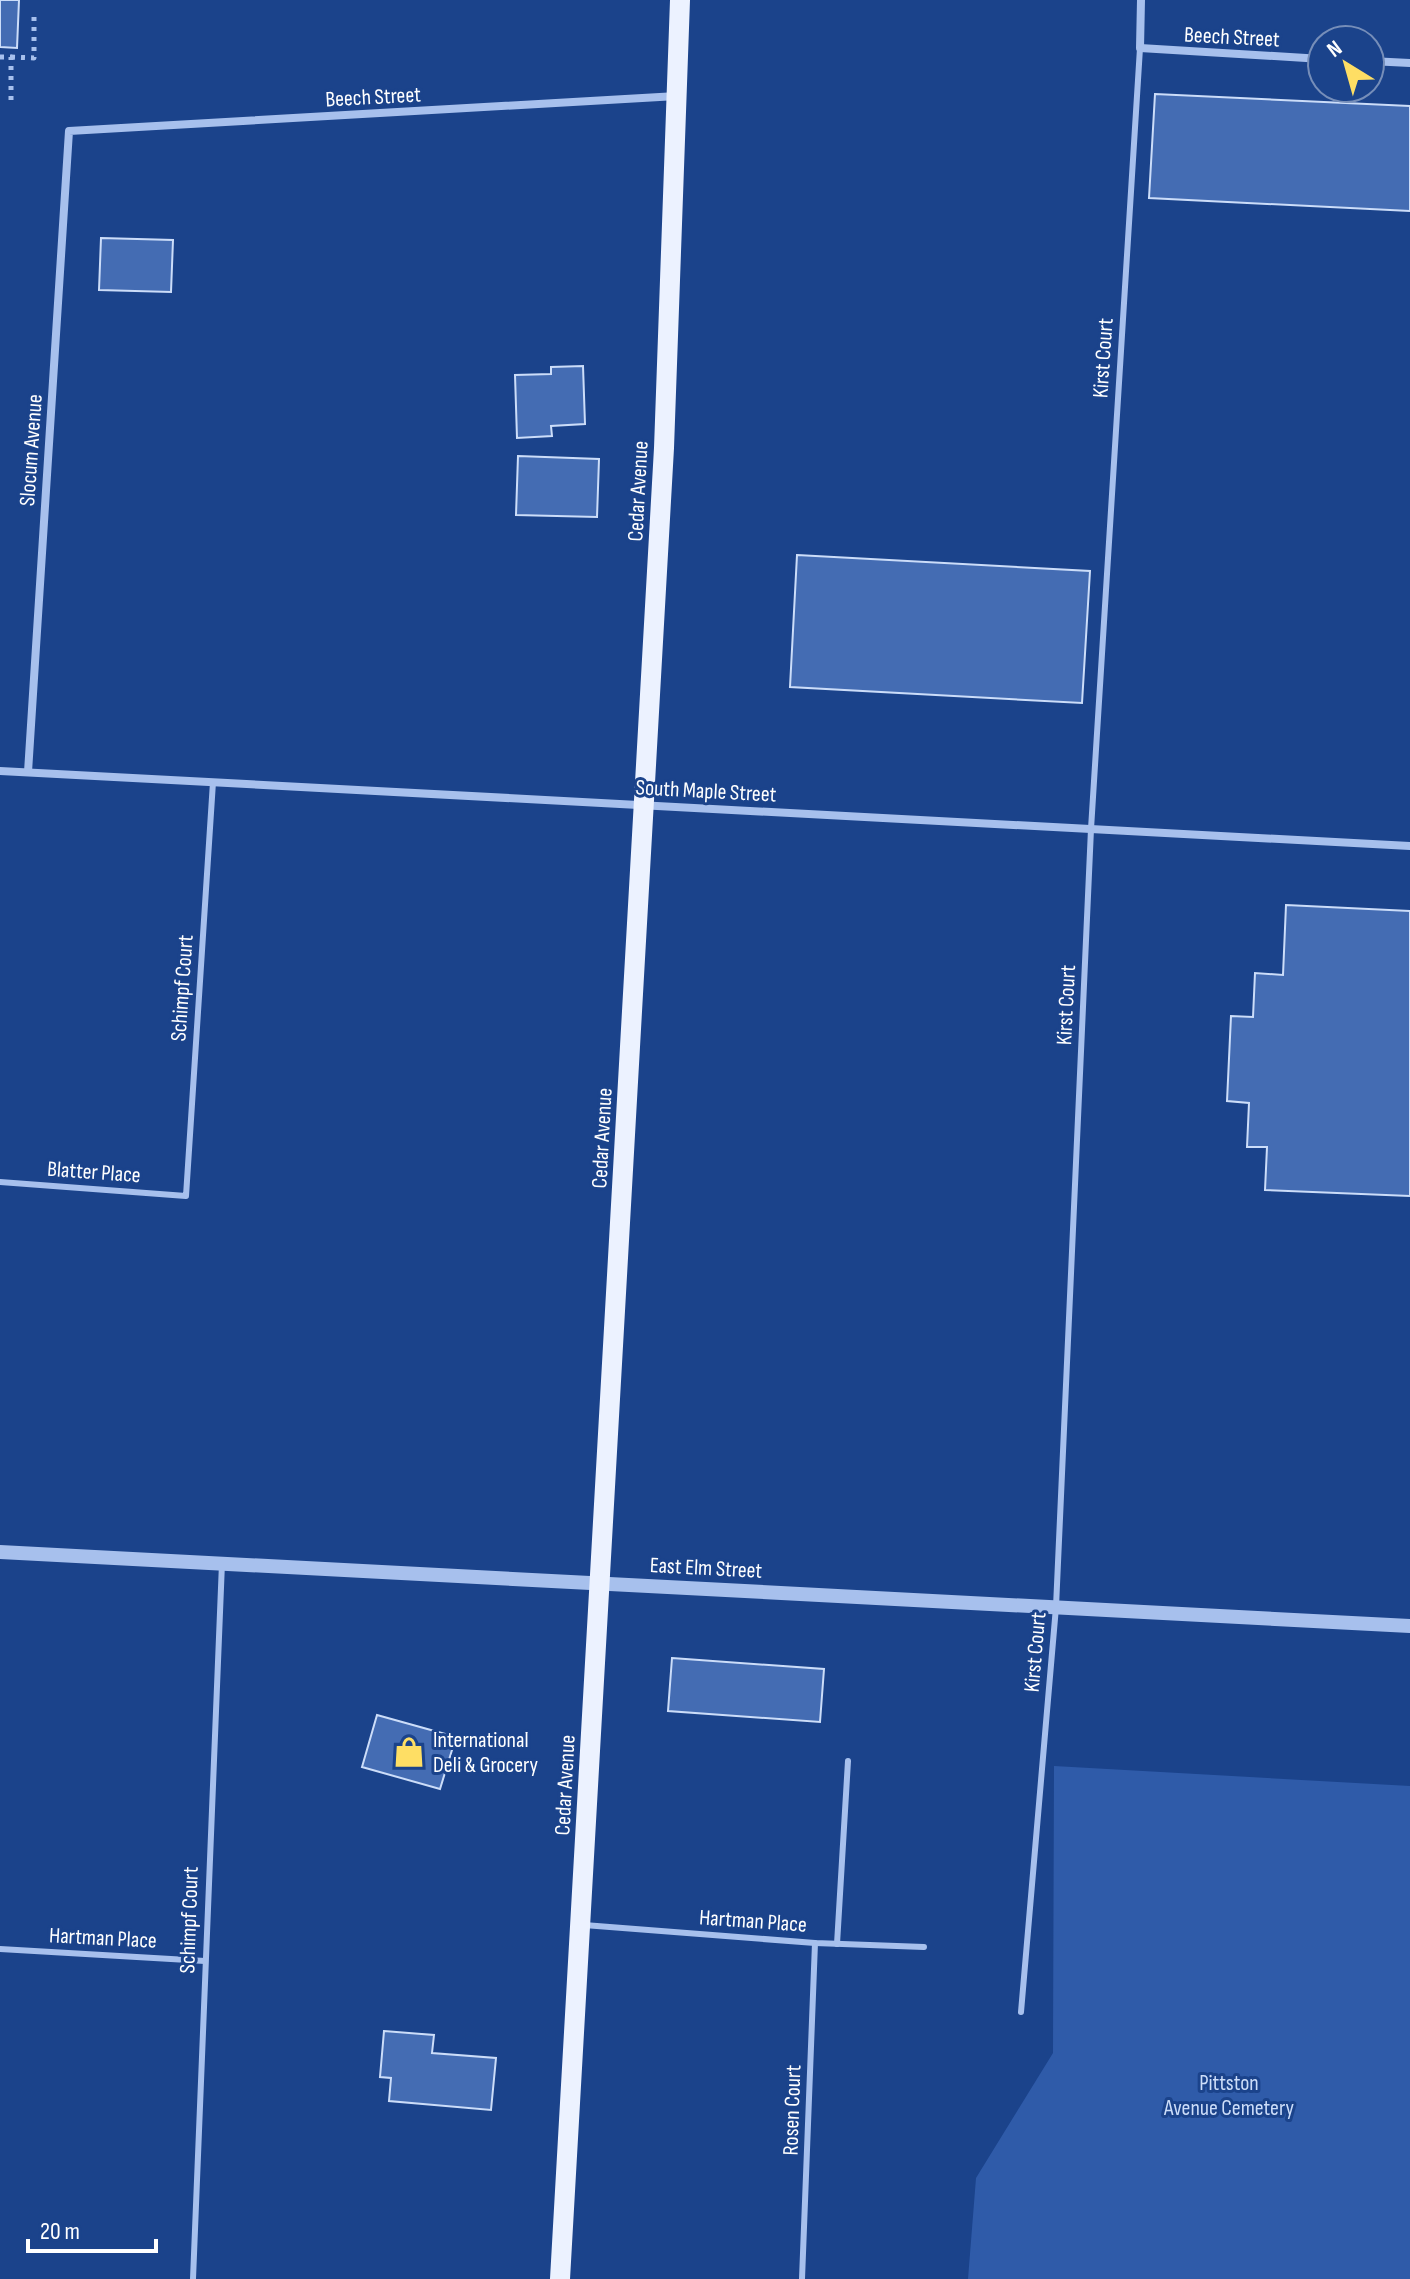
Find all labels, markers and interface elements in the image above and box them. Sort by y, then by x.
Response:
street label: Beech Street [1183,22,1281,53]
north arrow [1306,24,1386,104]
text: N [1322,35,1348,64]
street label: Beech Street [325,81,422,113]
street label: Kirst Court [1087,317,1120,399]
street label: Slocum Avenue [14,393,49,507]
street label: Cedar Avenue [622,440,655,542]
street label: South Maple Street [635,774,777,809]
street label: Schimpf Court [165,934,200,1042]
street label: Kirst Court [1051,964,1082,1046]
street label: Cedar Avenue [586,1087,619,1189]
street label: Blatter Place [46,1156,142,1189]
street label: East Elm Street [649,1552,763,1585]
street label: Kirst Court [1019,1611,1052,1693]
place label: International Deli & Grocery [433,1727,539,1779]
street label: Cedar Avenue [549,1734,582,1836]
shop icon: International Deli & Grocery [392,1735,426,1769]
street label: Schimpf Court [174,1866,205,1974]
street label: Hartman Place [698,1904,808,1939]
street label: Hartman Place [48,1922,157,1955]
street label: Rosen Court [777,2064,808,2156]
park label: Pittston Avenue Cemetery [1163,2070,1294,2122]
scale bar [28,2203,156,2253]
text: 20 m [40,2217,80,2246]

